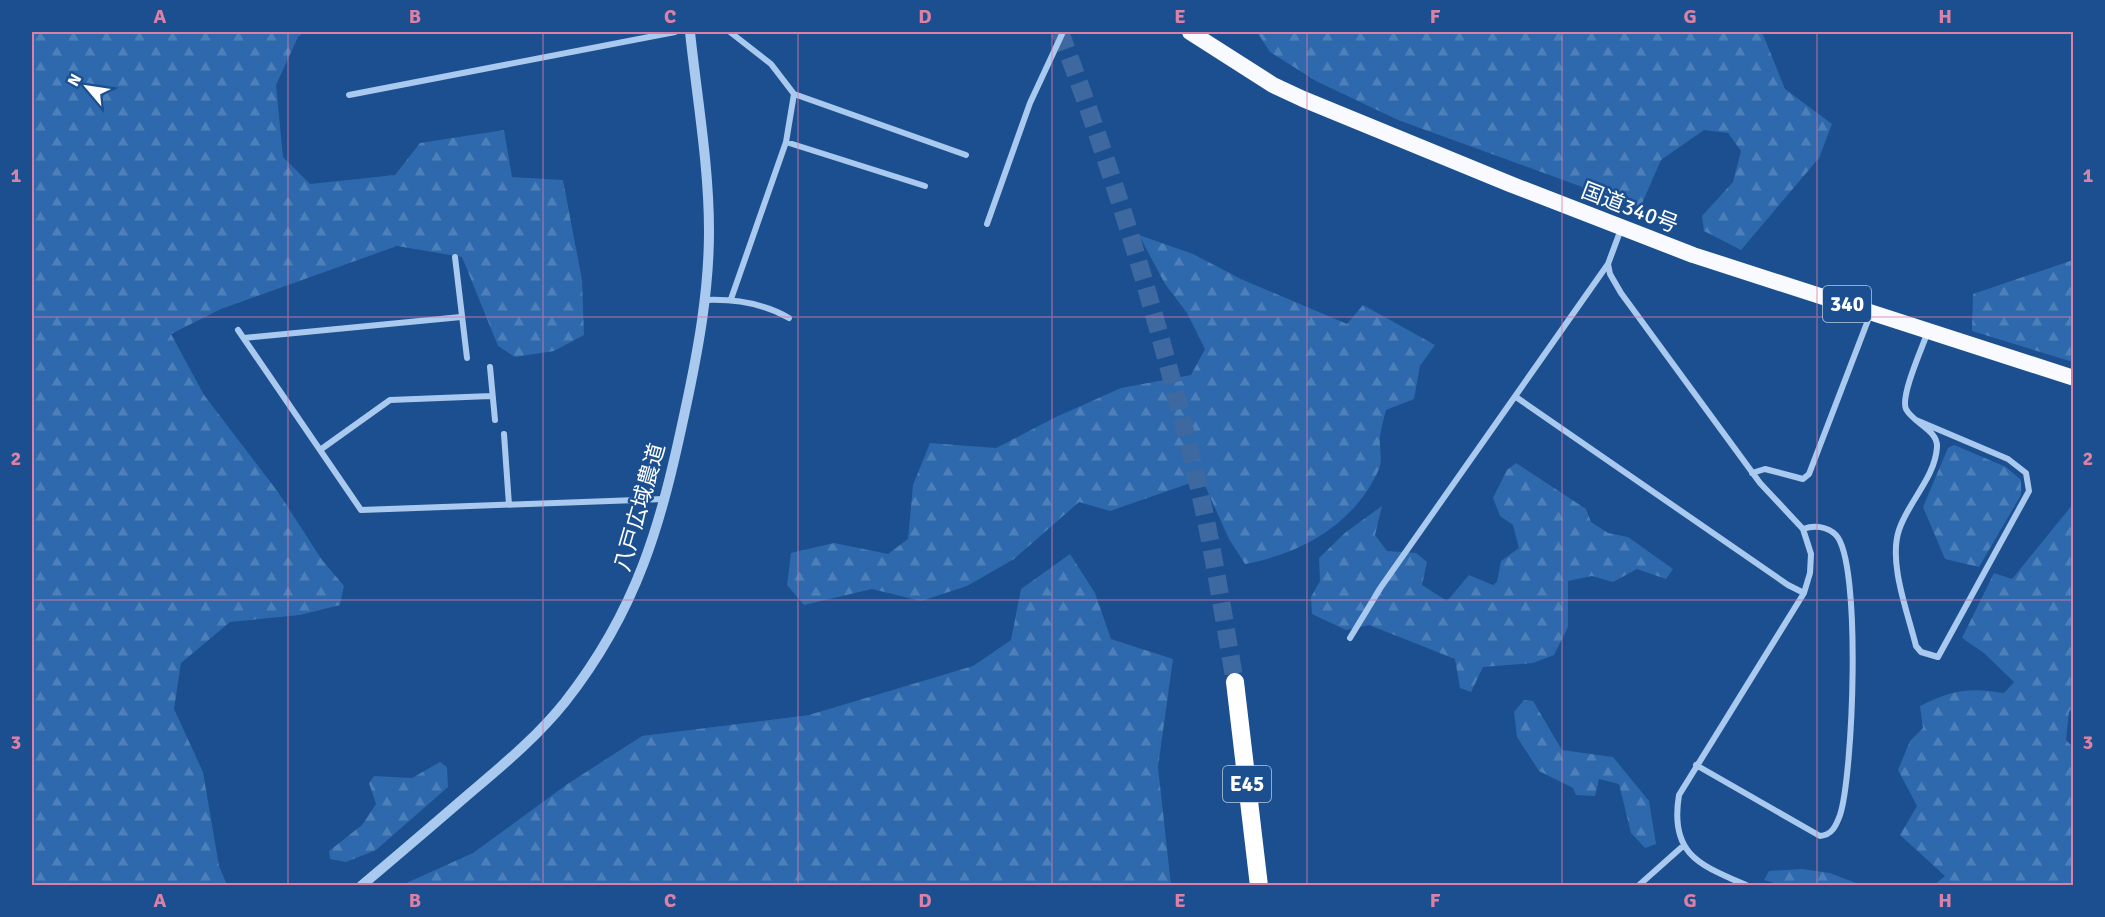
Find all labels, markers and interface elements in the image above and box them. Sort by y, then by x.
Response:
text: A [154,4,167,29]
text: B [409,4,421,29]
text: C [664,4,676,29]
text: D [918,4,932,29]
text: E [1174,4,1186,29]
text: F [1430,4,1441,29]
text: G [1683,4,1697,29]
text: H [1938,4,1952,29]
north arrow [57,57,117,117]
text: N [63,70,86,90]
text: 1 [11,163,22,188]
text: 1 [2083,163,2094,188]
street label: 国道340号 [1578,177,1682,238]
road number: 340 [1823,286,1871,322]
street label: 八戸広域農道 [608,440,671,574]
text: 2 [11,446,21,471]
text: 2 [2083,446,2093,471]
text: 3 [11,730,21,755]
text: 3 [2083,730,2093,755]
road number: E45 [1223,766,1271,802]
text: A [154,888,167,913]
text: B [409,888,421,913]
text: C [664,888,676,913]
text: D [918,888,932,913]
text: E [1174,888,1186,913]
text: F [1430,888,1441,913]
text: G [1683,888,1697,913]
text: H [1938,888,1952,913]

